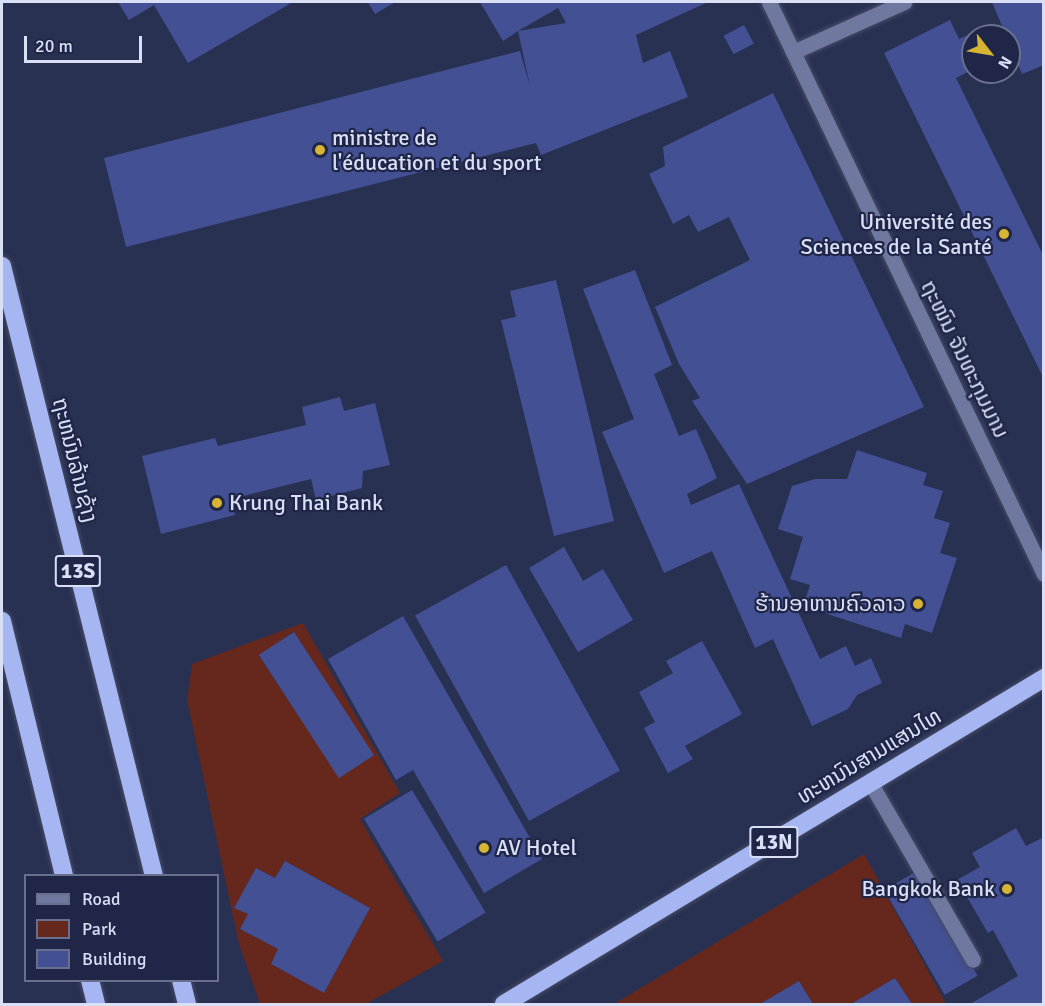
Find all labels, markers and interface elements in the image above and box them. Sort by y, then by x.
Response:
scale bar [27,24,146,62]
north arrow [961,24,1021,84]
text: 20 m [35,35,73,57]
text: N [993,52,1016,72]
place label: ministre de l'éducation et du sport [332,124,541,176]
marker: ministre de l'éducation et du sport [313,143,327,157]
place label: Université des Sciences de la Santé [801,208,992,260]
marker: Université des Sciences de la Santé [997,227,1011,241]
street label: ຖະໜົນ ຈັນທະກຸມມານ [915,276,1015,442]
street label: ຖະຫນົນລ້ານຊ້າງ [47,395,103,525]
place label: Krung Thai Bank [229,490,383,516]
marker: Krung Thai Bank [210,496,224,510]
road number: 13S [54,553,102,589]
place label: ຮ້ານອາຫານຄົວລາວ [755,591,906,617]
marker: ຮ້ານອາຫານຄົວລາວ [911,597,925,611]
street label: ທະຫນົນສາມແສນໄທ [792,703,946,809]
road number: 13N [748,824,800,860]
place label: AV Hotel [496,835,577,861]
marker: AV Hotel [477,841,491,855]
legend [24,874,219,982]
place label: Bangkok Bank [862,876,995,902]
marker: Bangkok Bank [1000,882,1014,896]
text: Road [82,888,121,910]
text: Park [82,918,117,940]
text: Building [82,948,146,970]

